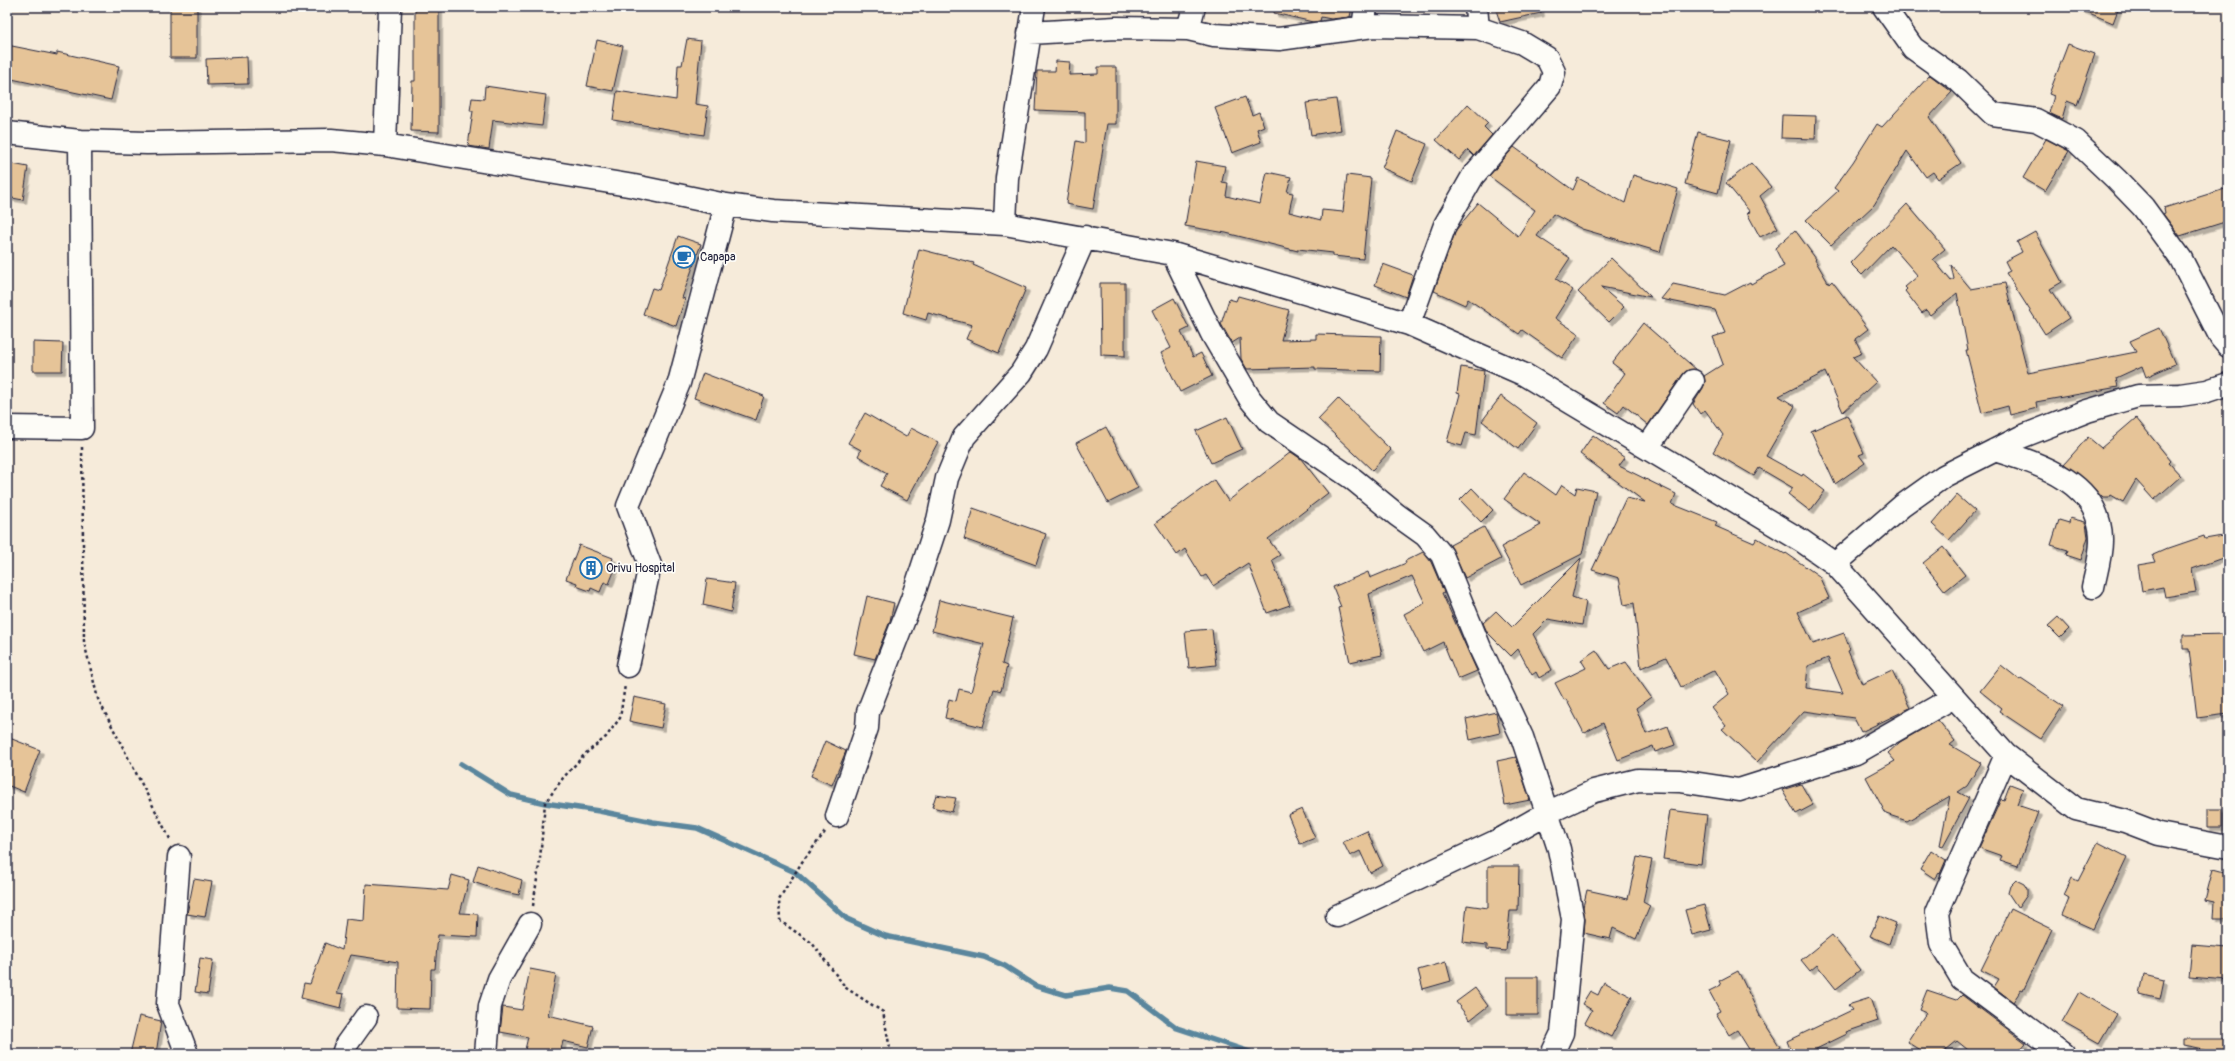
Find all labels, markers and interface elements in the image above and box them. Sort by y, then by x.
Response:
cafe icon: Capapa [671,244,697,270]
place label: Capapa [700,250,736,265]
building icon: Orivu Hospital [578,555,604,581]
place label: Orivu Hospital [606,561,675,576]

